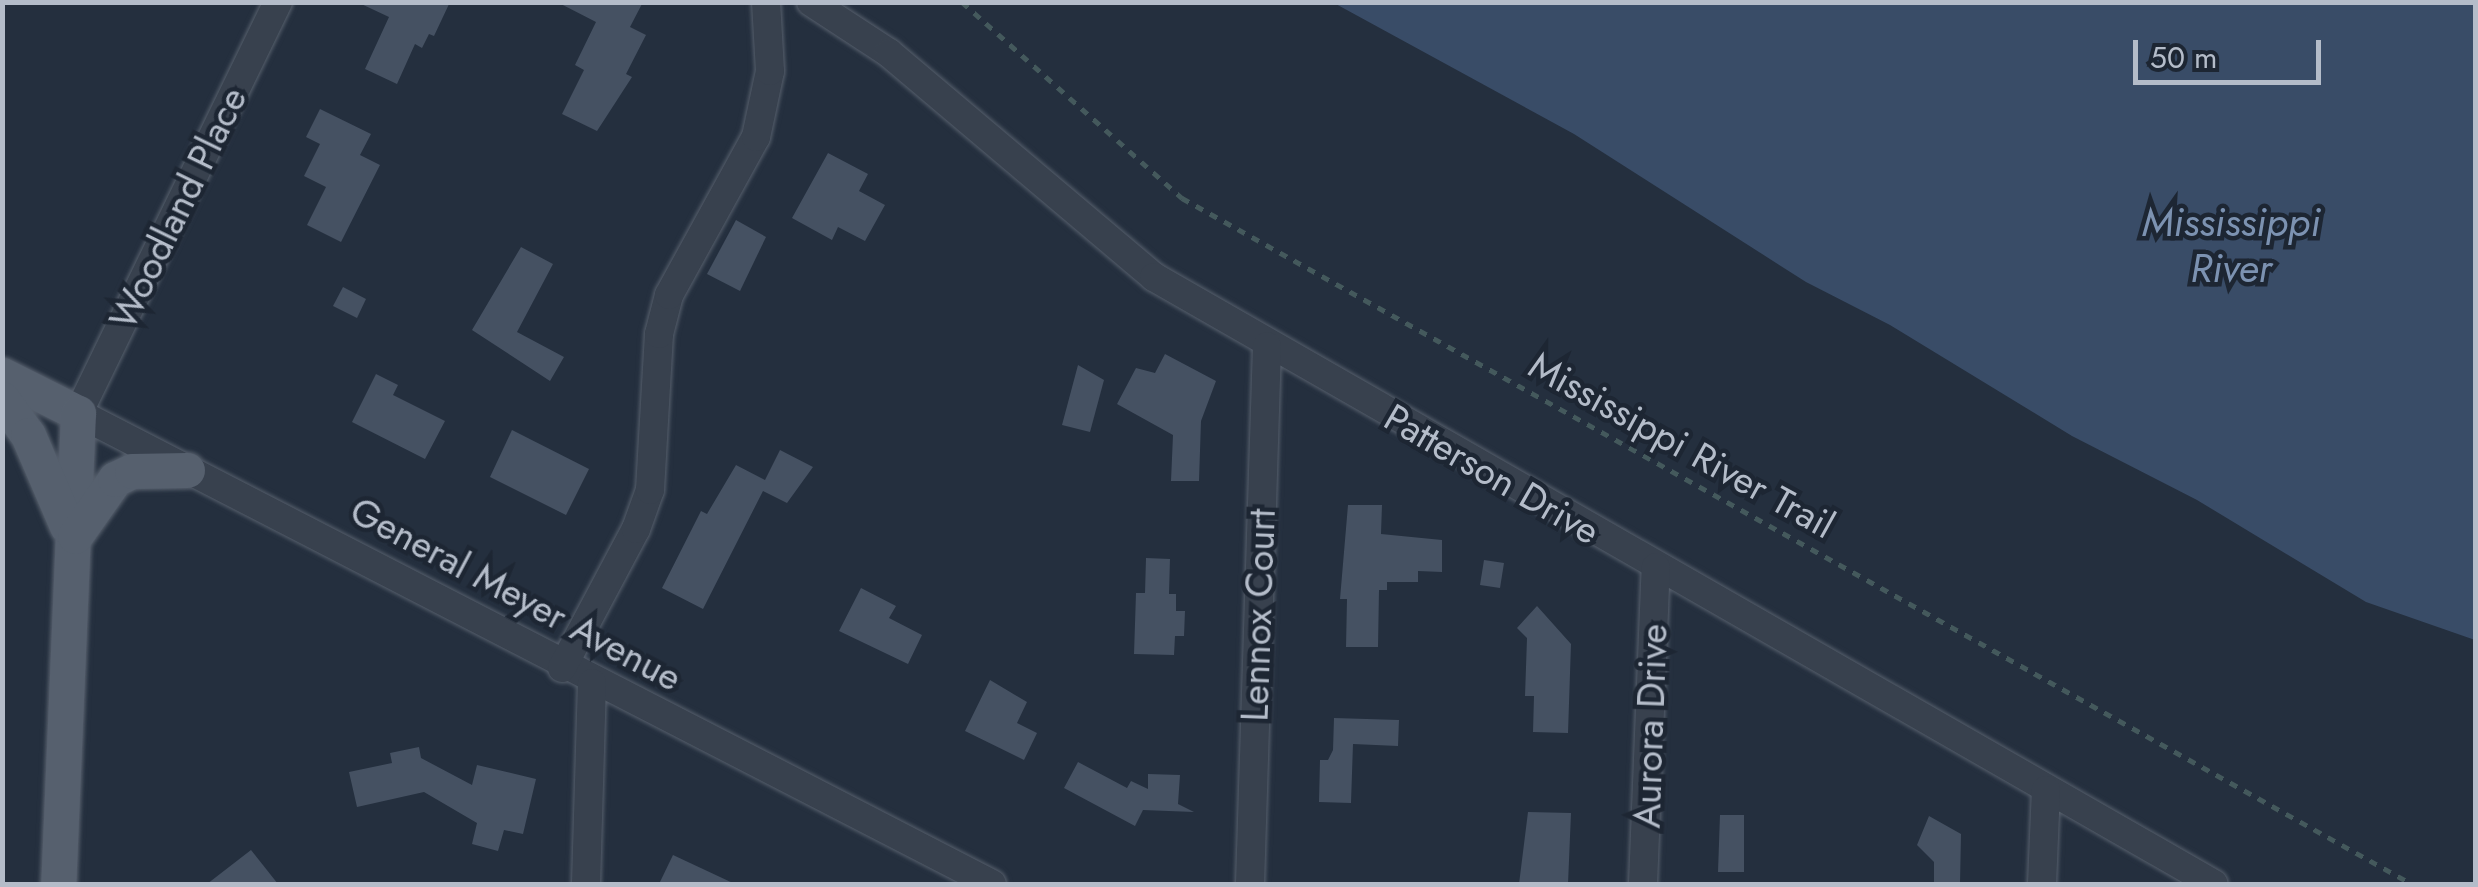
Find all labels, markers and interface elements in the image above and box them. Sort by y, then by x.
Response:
scale bar [2138,20,2326,82]
text: 50 m [2150,36,2217,79]
street label: Woodland Place [100,80,256,336]
water label: Mississippi River [2142,198,2320,292]
street label: Mississippi River Trail [1521,342,1843,548]
street label: Patterson Drive [1376,394,1608,554]
street label: General Meyer Avenue [343,487,689,701]
street label: Lennox Court [1231,508,1285,722]
street label: Aurora Drive [1624,623,1676,829]

